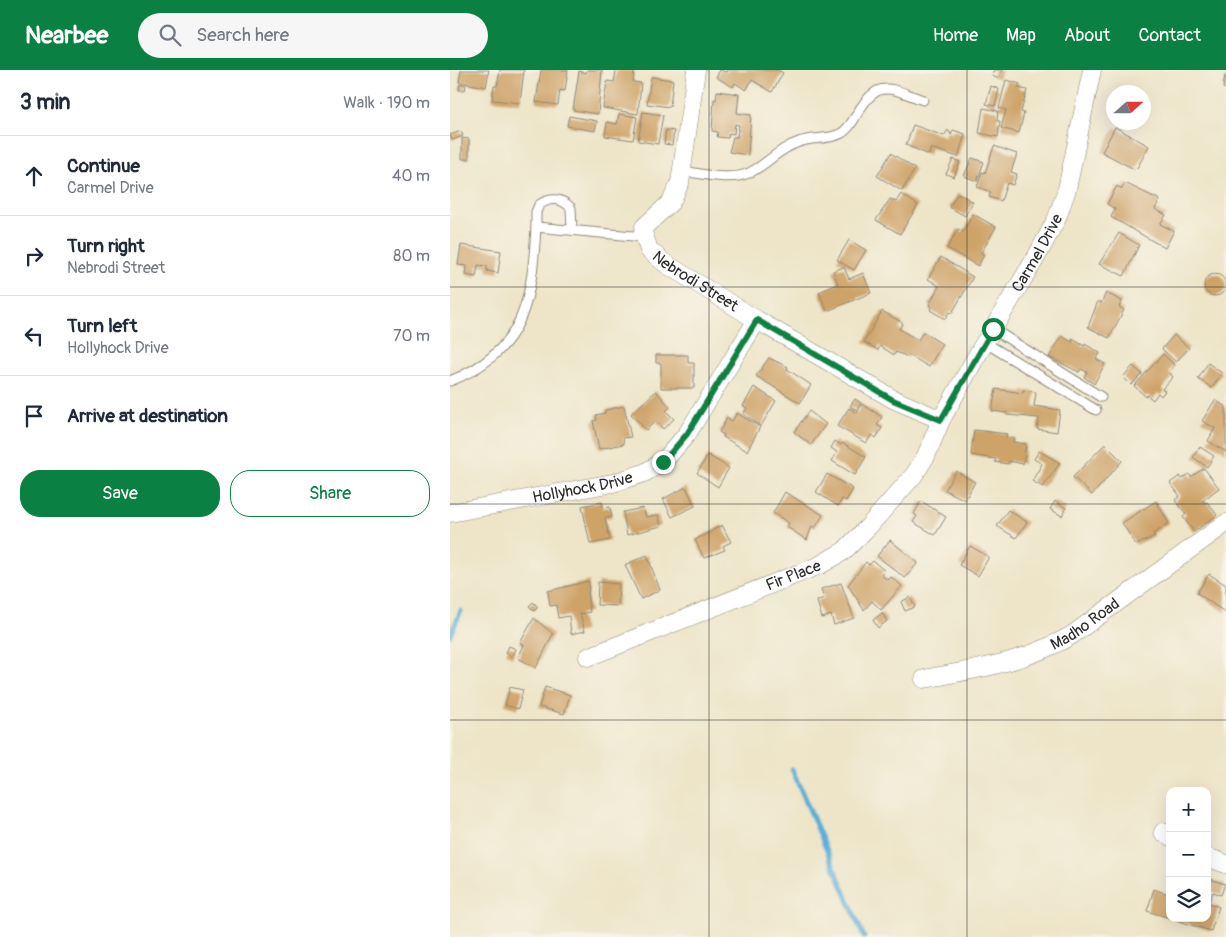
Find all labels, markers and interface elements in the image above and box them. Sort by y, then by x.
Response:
search box [138,13,488,58]
text: Nearbee [25,21,108,50]
icon: search [156,21,184,49]
text: Search here [196,23,289,47]
text: Home [933,24,978,47]
text: Map [1006,24,1036,47]
text: About [1064,24,1110,47]
text: Contact [1138,24,1201,47]
north arrow [1106,85,1151,130]
text: 3 min [20,89,70,116]
text: Walk · 190 m [343,93,430,113]
text: Continue [67,154,140,178]
icon: ahead [20,162,48,190]
text: 40 m [392,166,430,186]
text: Carmel Drive [67,178,154,198]
street label: Carmel Drive [1007,210,1067,296]
text: Turn right [67,234,145,258]
icon: right [20,242,48,270]
text: 80 m [393,246,430,266]
street label: Nebrodi Street [648,247,742,316]
text: Nebrodi Street [67,258,165,278]
text: Turn left [67,314,137,338]
route start [982,318,1005,341]
icon: left [20,322,48,350]
text: 70 m [393,326,430,346]
text: Hollyhock Drive [67,338,169,358]
icon: arrive [20,402,48,430]
text: Arrive at destination [67,404,228,428]
route end [652,451,675,474]
street label: Hollyhock Drive [531,467,635,508]
button: Save [20,470,220,517]
button: Share [230,470,430,517]
street label: Fir Place [763,556,824,595]
street label: Madho Road [1047,594,1124,655]
map controls [1166,787,1211,922]
button: + [1166,787,1211,832]
button: − [1166,832,1211,877]
button: layers [1166,877,1211,922]

